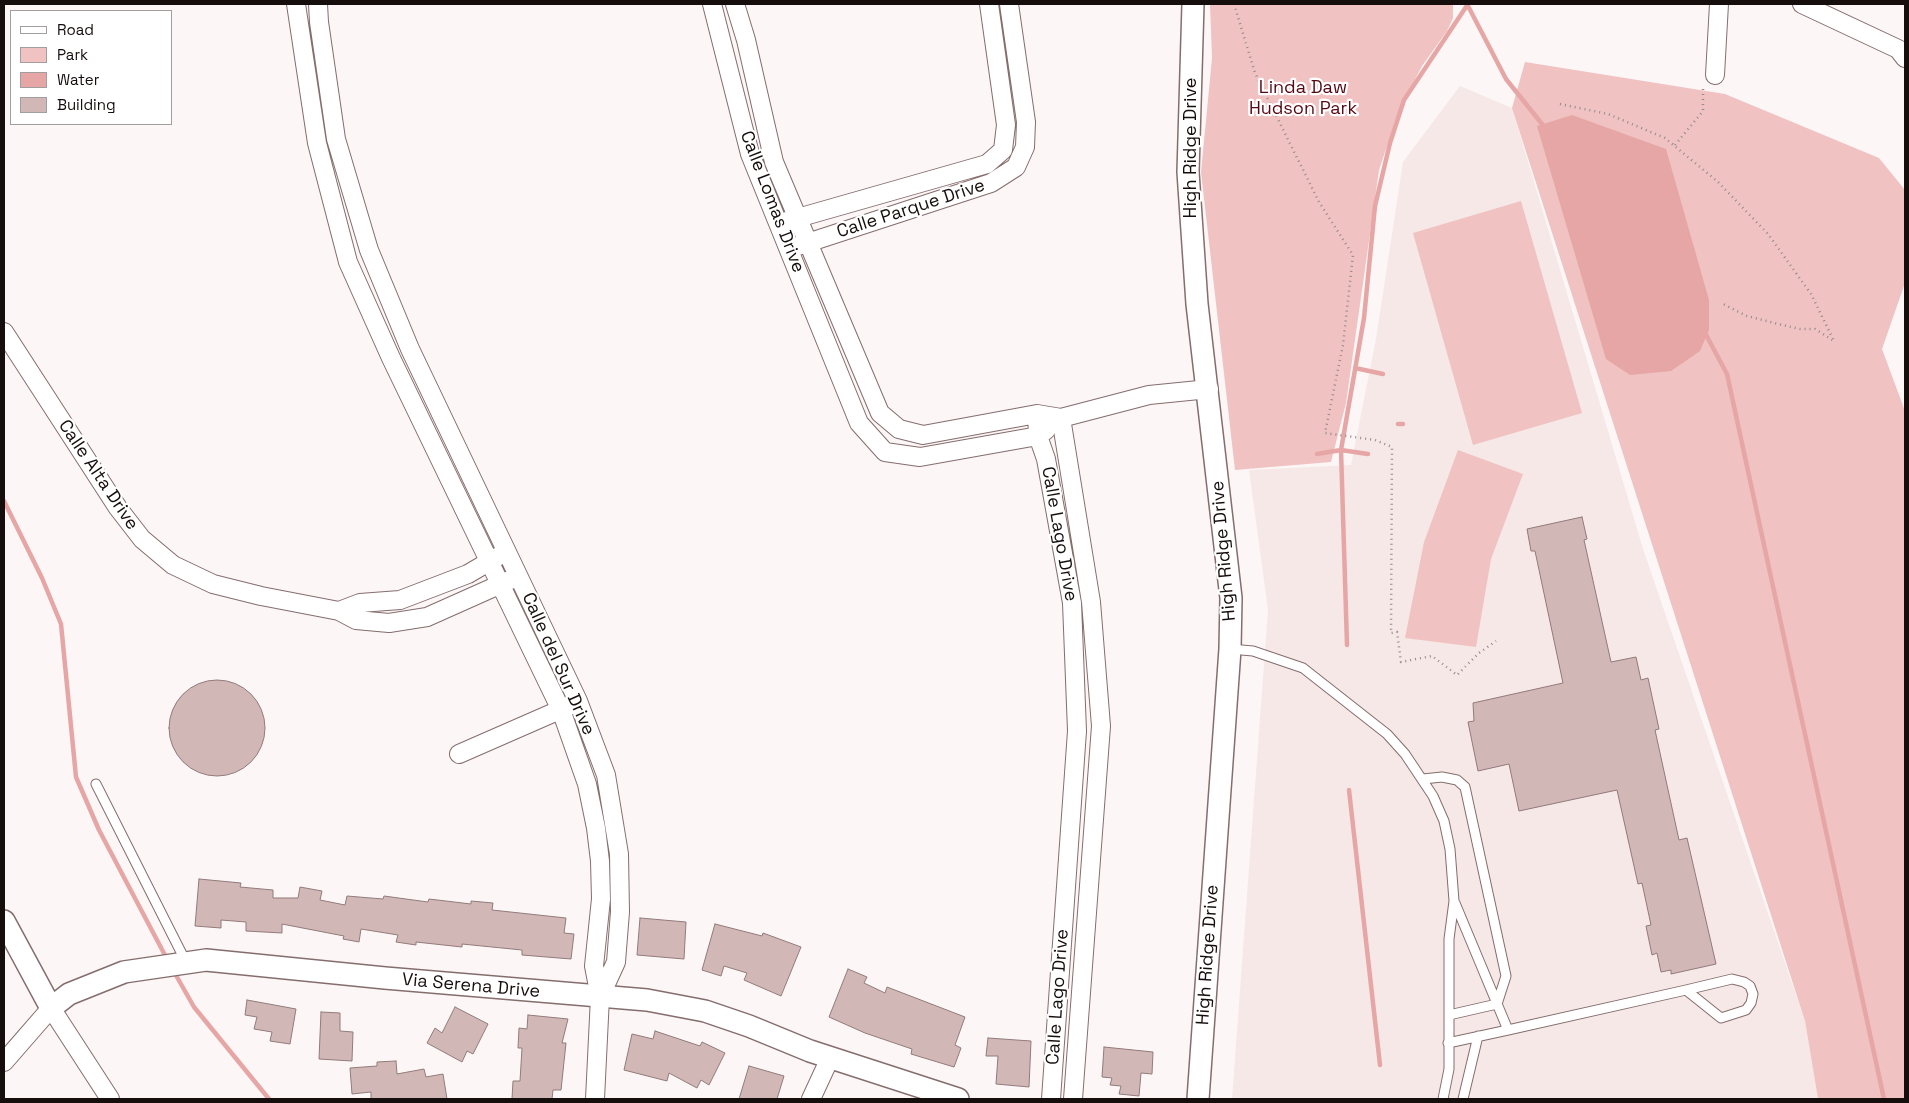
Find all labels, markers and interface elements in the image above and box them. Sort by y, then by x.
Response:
legend [10,10,172,125]
text: Road [57,20,94,39]
text: Park [57,45,88,64]
text: Water [57,70,99,89]
park label: Linda Daw Hudson Park [1249,77,1357,120]
street label: High Ridge Drive [1180,78,1202,218]
text: Building [57,95,116,114]
street label: Calle Lomas Drive [735,128,809,276]
street label: Calle Parque Drive [834,175,988,243]
street label: Calle Alta Drive [53,416,143,534]
street label: Calle Lago Drive [1037,465,1081,603]
street label: High Ridge Drive [1207,480,1241,622]
street label: Calle del Sur Drive [517,589,599,739]
street label: High Ridge Drive [1192,884,1224,1026]
street label: Calle Lago Drive [1042,928,1074,1066]
street label: Via Serena Drive [401,969,541,1003]

